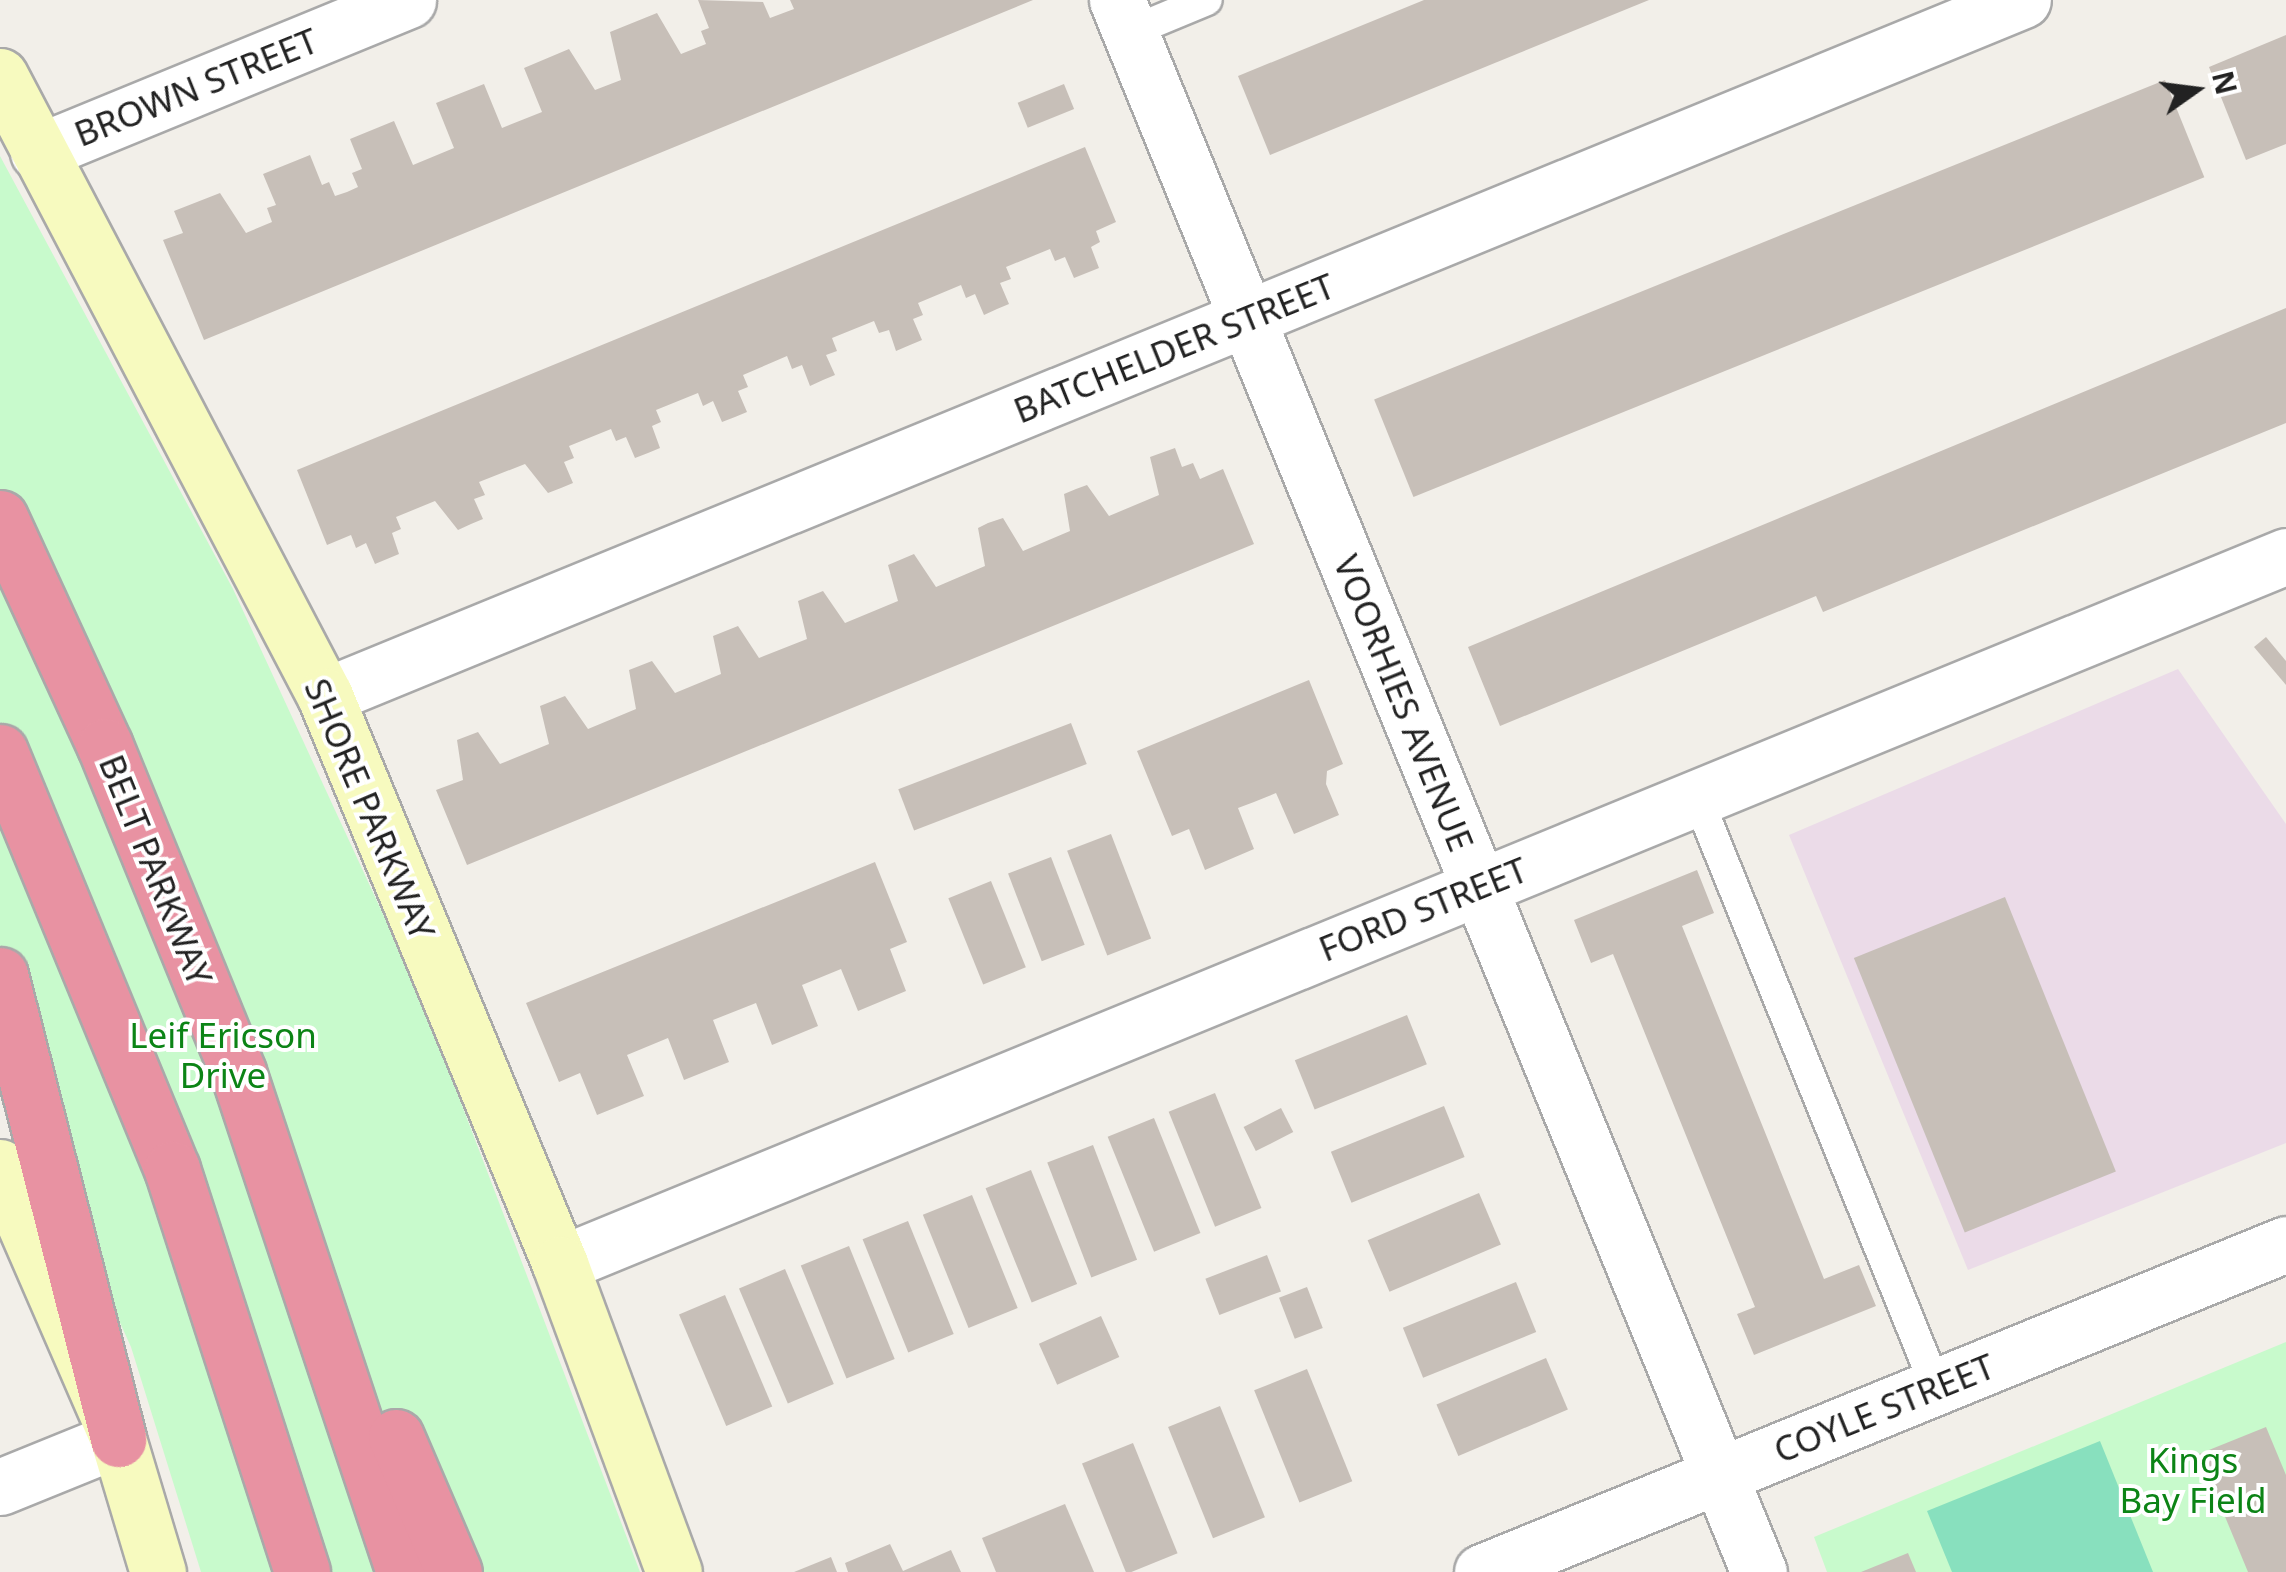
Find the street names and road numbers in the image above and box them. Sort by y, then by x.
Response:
street label: BROWN STREET [68,19,324,155]
street label: BATCHELDER STREET [1008,264,1340,432]
street label: VOORHIES AVENUE [1325,549,1483,857]
street label: SHORE PARKWAY [296,672,444,946]
street label: BELT PARKWAY [91,749,221,991]
street label: FORD STREET [1313,848,1533,970]
street label: COYLE STREET [1768,1345,2000,1471]

